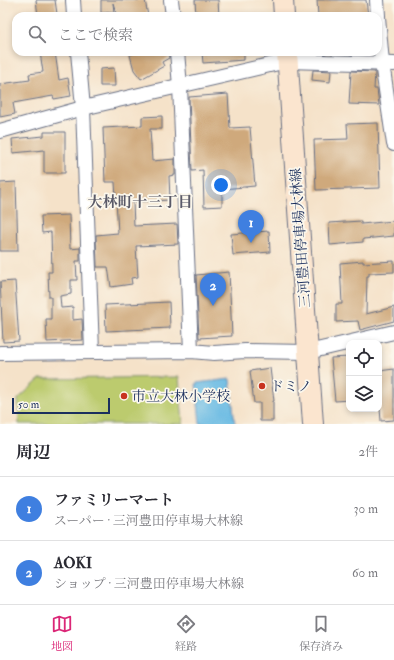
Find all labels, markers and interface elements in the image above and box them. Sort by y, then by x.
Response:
search box [12,12,382,56]
icon: search [26,23,48,45]
text: ここで検索 [58,26,133,45]
street label: 三河豊田停車場大林線 [287,168,314,308]
your location [211,175,231,195]
district label: 大林町十三丁目 [87,193,193,212]
pin: 1 [238,210,264,243]
pin: 2 [200,273,226,306]
map controls [346,340,382,412]
button: locate [346,340,382,376]
button: layers [346,376,382,412]
place label: ドミノ [270,378,312,395]
marker: ドミノ [257,381,267,391]
place label: 市立大林小学校 [132,388,230,405]
marker: 市立大林小学校 [119,391,129,401]
scale bar [12,396,110,415]
text: 50 m [18,398,39,411]
text: 周辺 [16,442,50,463]
text: 2件 [358,444,378,460]
text: ファミリーマート [54,491,174,510]
text: 1 [27,501,31,517]
text: 30 m [354,501,378,517]
text: スーパー · 三河豊田停車場大林線 [54,513,243,529]
text: AOKI [54,554,92,573]
text: 2 [26,565,32,581]
text: 60 m [352,565,378,581]
text: ショップ · 三河豊田停車場大林線 [54,576,244,592]
tab: 地図 [51,613,73,653]
tab: 経路 [175,613,197,653]
tab: 保存済み [299,613,343,653]

